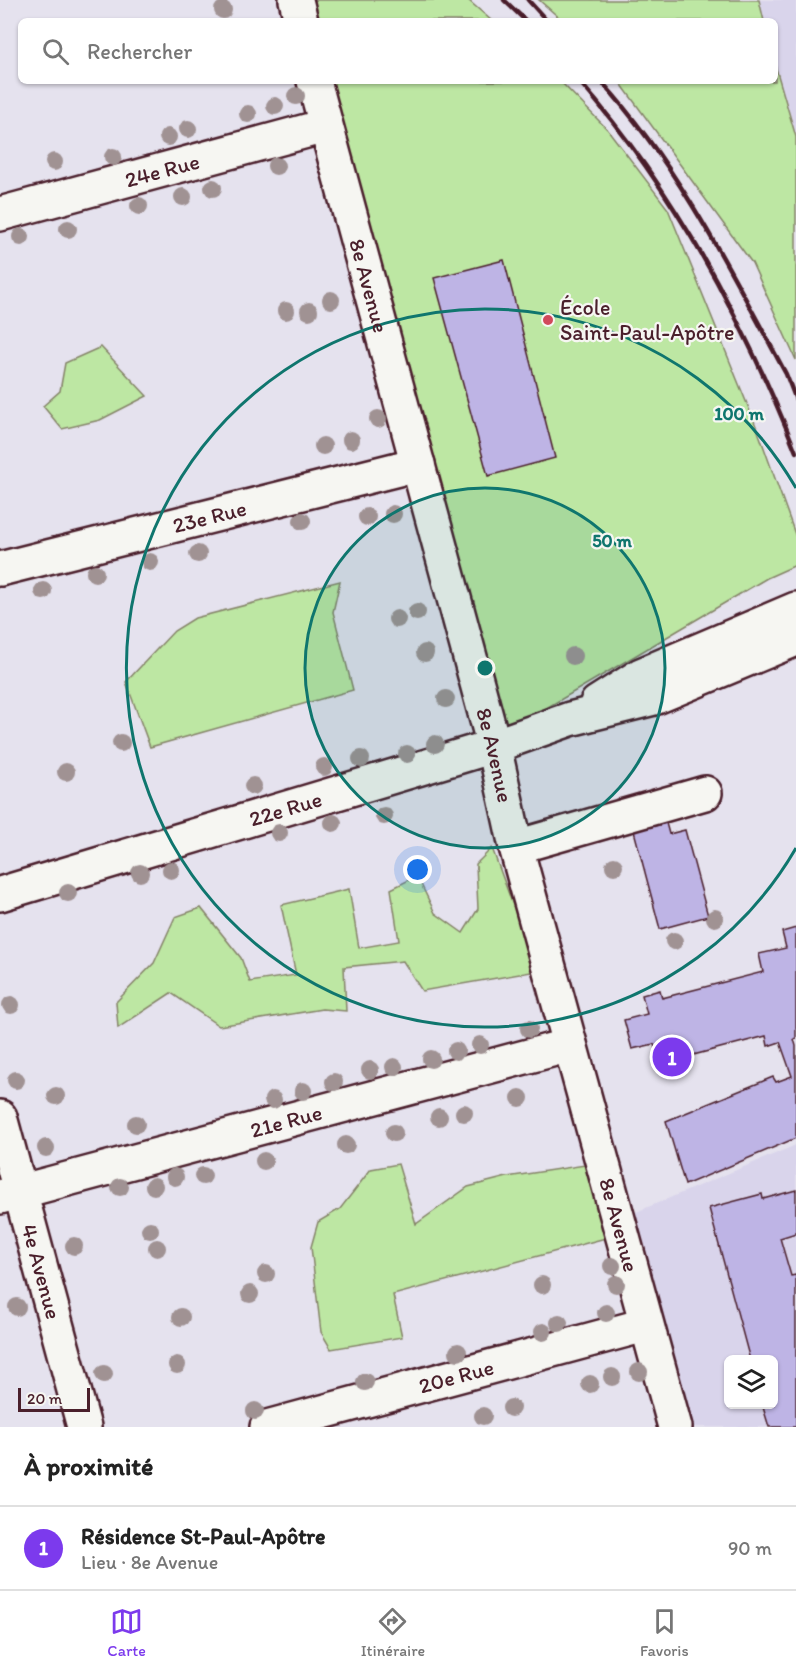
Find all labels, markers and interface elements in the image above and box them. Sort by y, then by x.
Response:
search box [18,18,778,84]
icon: search [39,35,72,68]
text: Rechercher [87,38,192,65]
street label: 24e Rue [122,148,203,194]
street label: 8e Avenue [343,236,395,336]
place label: École Saint-Paul-Apôtre [560,294,735,346]
marker: École Saint-Paul-Apôtre [541,313,555,327]
text: 100 m [714,403,765,425]
street label: 23e Rue [170,495,249,539]
text: 50 m [592,530,633,552]
centre of rings [475,658,495,678]
street label: 8e Avenue [470,705,519,805]
street label: 22e Rue [246,785,325,833]
your location [403,855,432,884]
pin: 1 [652,1034,692,1080]
street label: 21e Rue [247,1099,325,1144]
street label: 8e Avenue [593,1175,645,1275]
street label: 4e Avenue [16,1221,67,1322]
street label: 20e Rue [416,1353,497,1399]
map controls [724,1355,778,1409]
button: layers [724,1355,778,1409]
scale bar [18,1385,90,1412]
text: 20 m [27,1389,62,1408]
text: À proximité [24,1450,153,1482]
text: Résidence St-Paul-Apôtre [81,1523,326,1550]
text: 1 [39,1536,48,1560]
text: 90 m [728,1536,772,1560]
text: Lieu · 8e Avenue [81,1550,218,1574]
tab: Carte [107,1605,146,1660]
tab: Itinéraire [361,1605,425,1660]
tab: Favoris [640,1605,689,1660]

